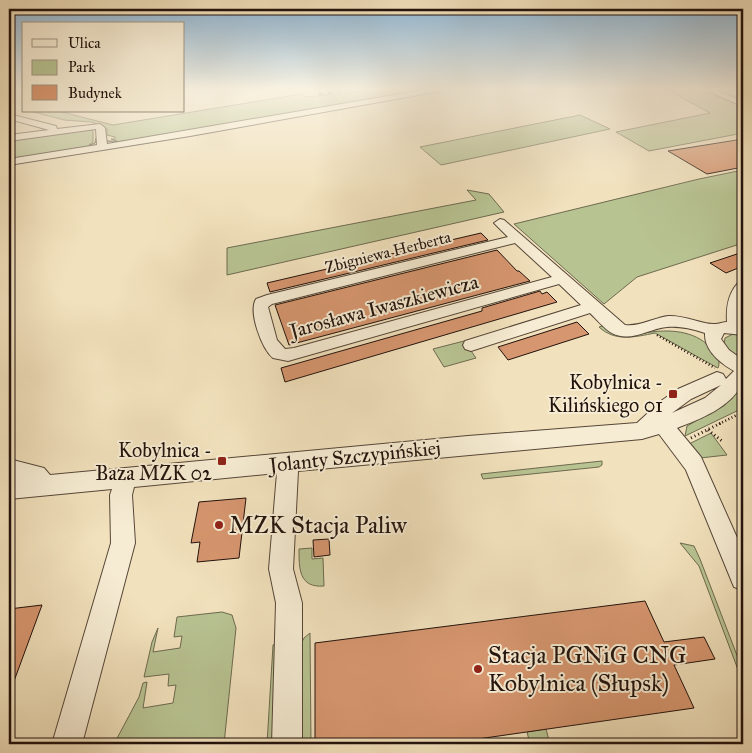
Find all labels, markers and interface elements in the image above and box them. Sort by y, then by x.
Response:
legend [22,22,185,112]
text: Ulica [68,34,101,52]
text: Park [68,58,95,76]
text: Budynek [68,84,122,102]
street label: Zbigniewa Herberta [323,227,453,278]
street label: Jarosława Iwaszkiewicza [285,269,482,344]
place label: Kobylnica - Kilińskiego 01 [548,370,663,418]
marker: Kobylnica - Kilińskiego 01 [667,388,679,400]
street label: Jolanty Szczypińskiej [266,435,442,478]
place label: Kobylnica - Baza MZK 02 [95,438,212,485]
marker: Kobylnica - Baza MZK 02 [216,455,228,467]
place label: MZK Stacja Paliw [229,510,408,540]
marker: MZK Stacja Paliw [213,519,225,531]
place label: Stacja PGNiG CNG Kobylnica (Słupsk) [488,640,686,698]
marker: Stacja PGNiG CNG Kobylnica (Słupsk) [472,663,484,675]

